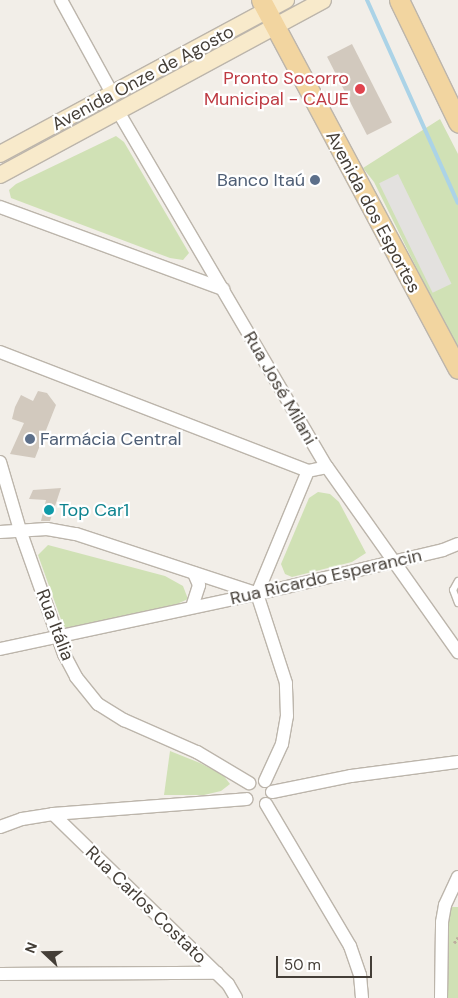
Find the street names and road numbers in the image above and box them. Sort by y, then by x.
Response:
street label: Avenida Onze de Agosto [48,21,238,135]
street label: Avenida dos Esportes [321,127,425,297]
street label: Rua José Milani [239,328,321,448]
street label: Rua Ricardo Esperancin [228,544,424,610]
street label: Rua Itália [32,586,78,664]
street label: Rua Carlos Costato [81,842,211,968]

